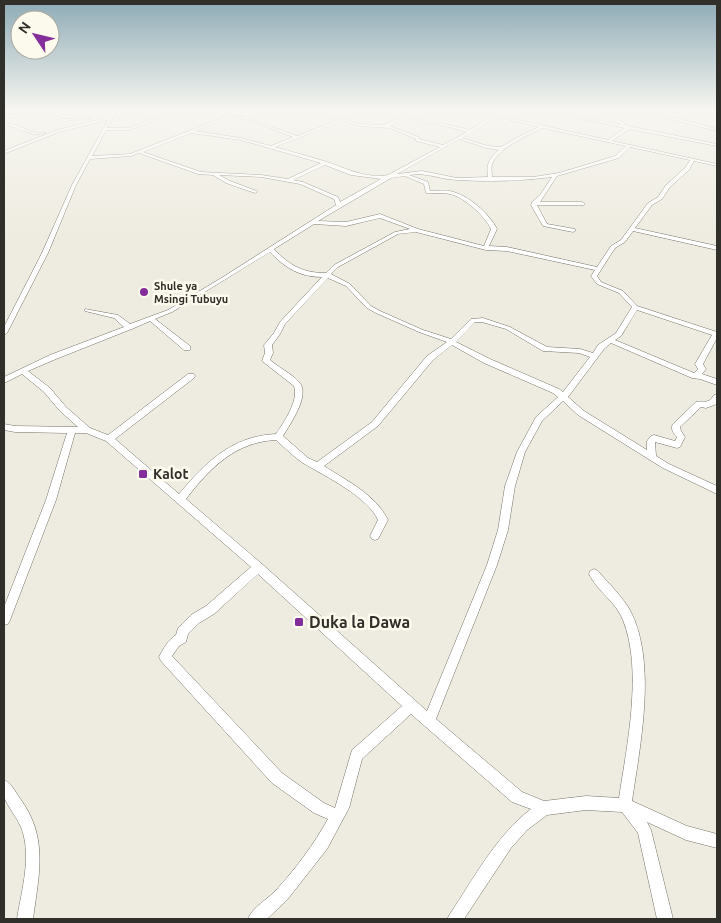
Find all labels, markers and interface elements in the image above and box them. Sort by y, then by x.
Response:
north arrow [10,10,60,60]
text: N [15,19,34,36]
place label: Shule ya Msingi Tubuyu [154,280,228,305]
marker: Shule ya Msingi Tubuyu [138,286,150,298]
place label: Kalot [153,466,189,482]
marker: Kalot [137,468,149,480]
place label: Duka la Dawa [309,613,410,631]
marker: Duka la Dawa [293,616,305,628]

